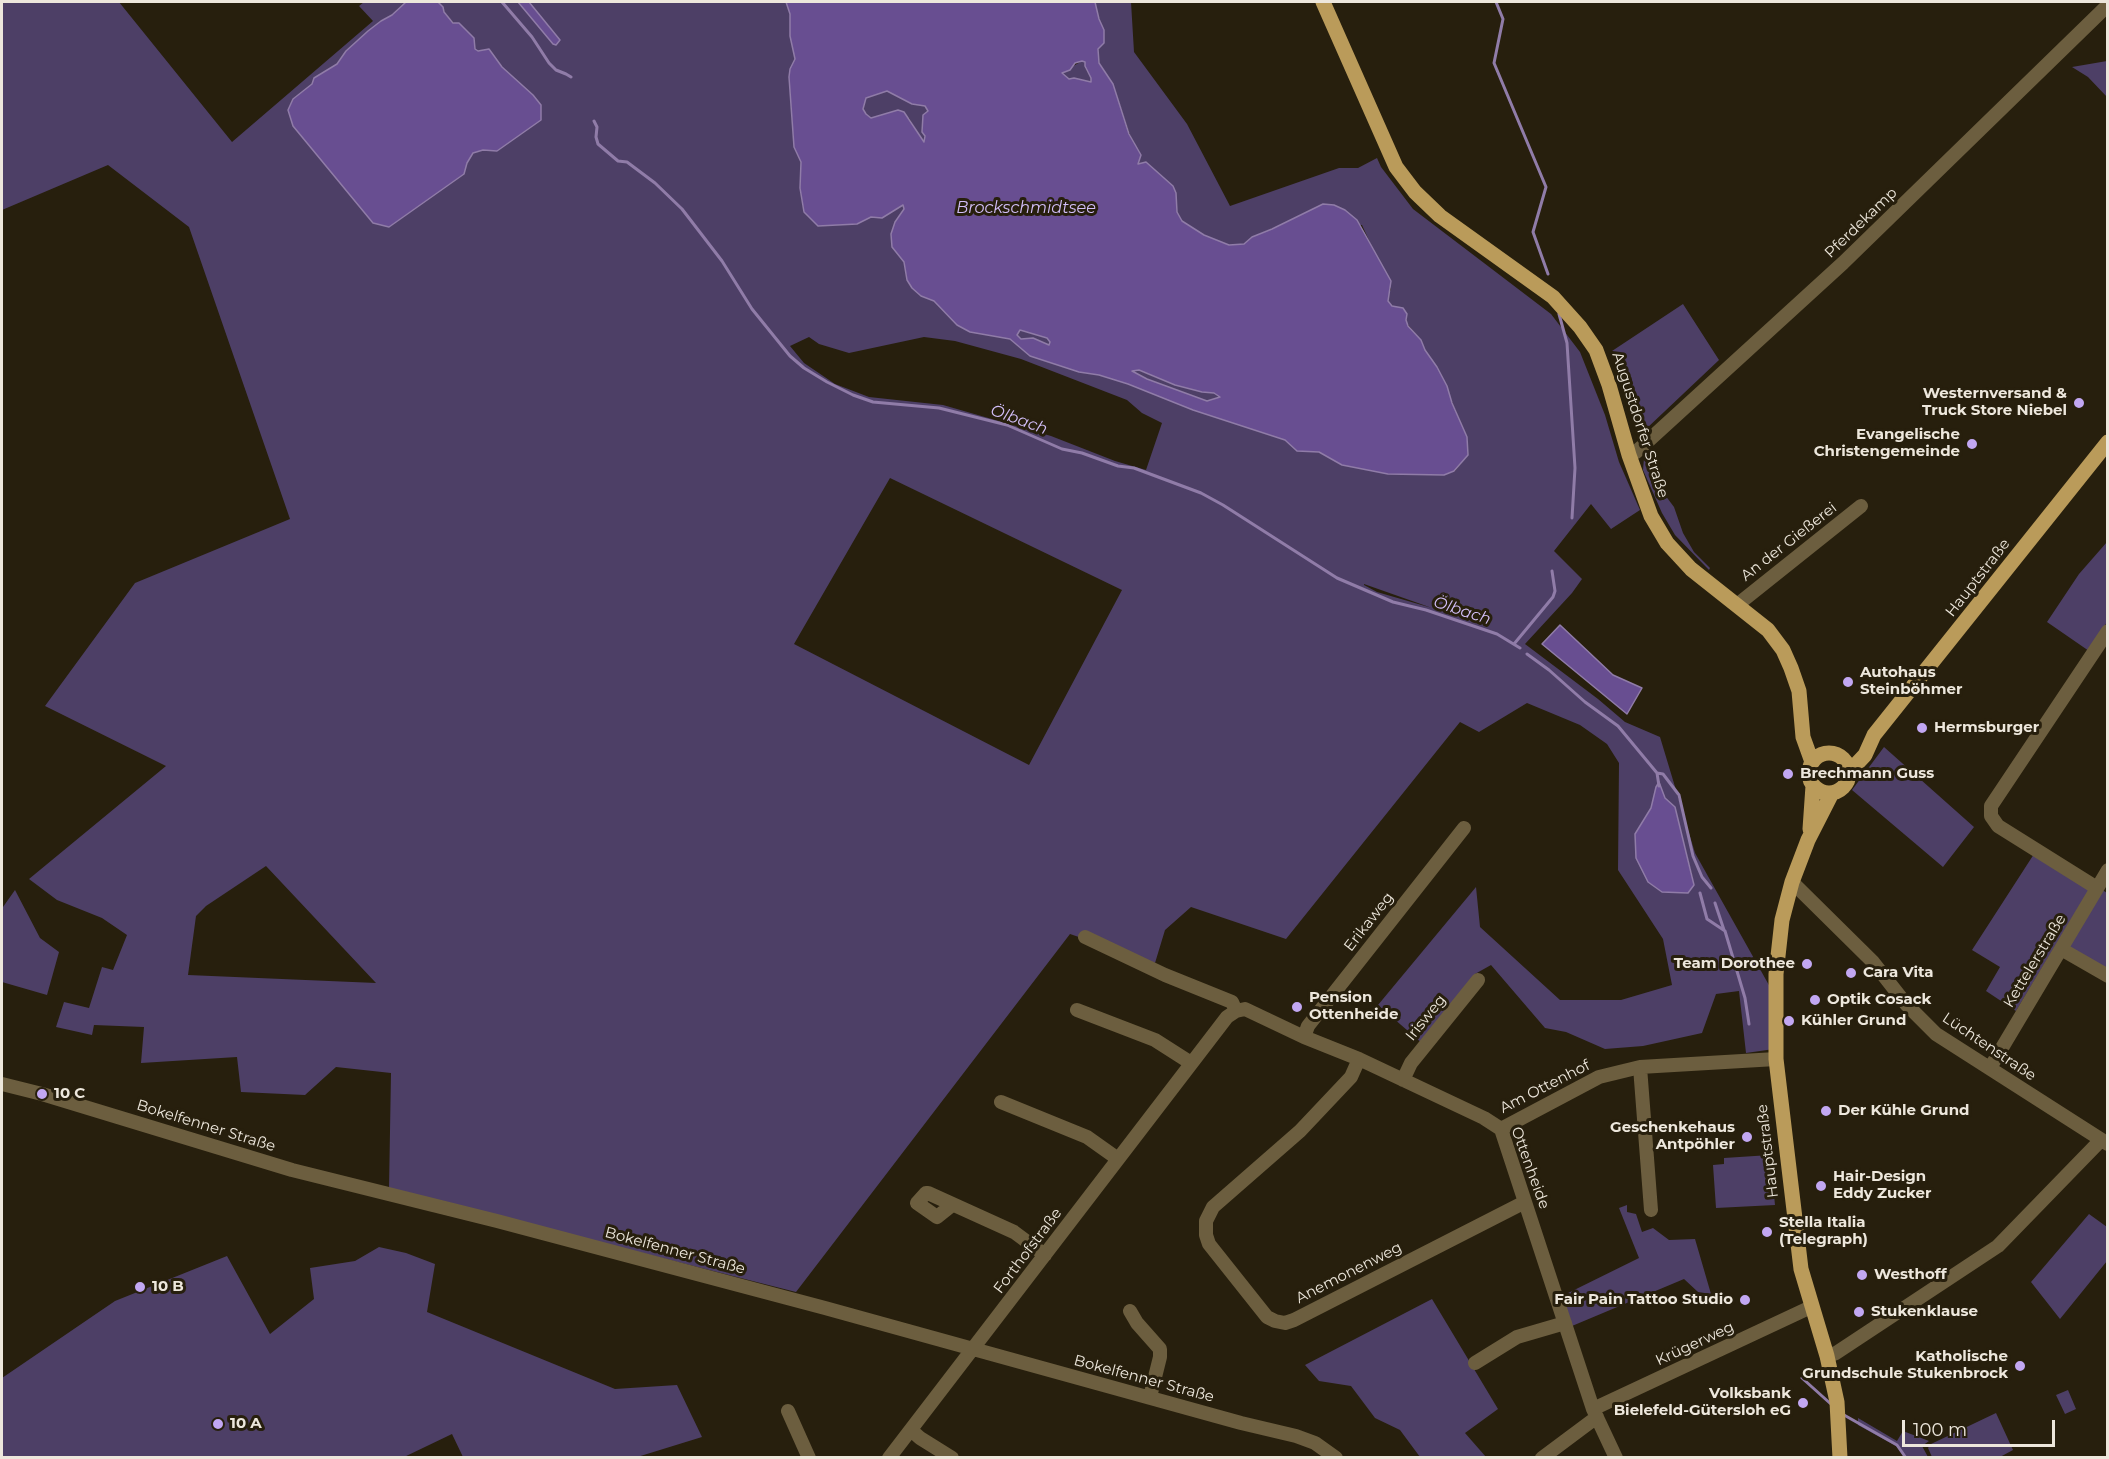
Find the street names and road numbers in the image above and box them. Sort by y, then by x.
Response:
street label: Pferdekamp [1821,184,1901,262]
street label: Augustdorfer Straße [1608,350,1672,500]
street label: An der Gießerei [1737,499,1841,585]
street label: Hauptstraße [1942,535,2014,621]
street label: Erikaweg [1340,889,1398,955]
street label: Kettelerstraße [2000,911,2070,1011]
street label: Irisweg [1402,991,1450,1045]
street label: Lüchtenstraße [1939,1009,2039,1085]
street label: Am Ottenhof [1497,1057,1593,1117]
street label: Bokelfenner Straße [134,1096,278,1156]
street label: Hauptstraße [1753,1103,1783,1199]
street label: Ottenheide [1507,1125,1553,1211]
street label: Forthofstraße [990,1205,1066,1297]
street label: Bokelfenner Straße [603,1224,747,1278]
street label: Anemonenweg [1293,1238,1405,1308]
street label: Krügerweg [1653,1318,1737,1370]
street label: Bokelfenner Straße [1072,1352,1216,1406]

